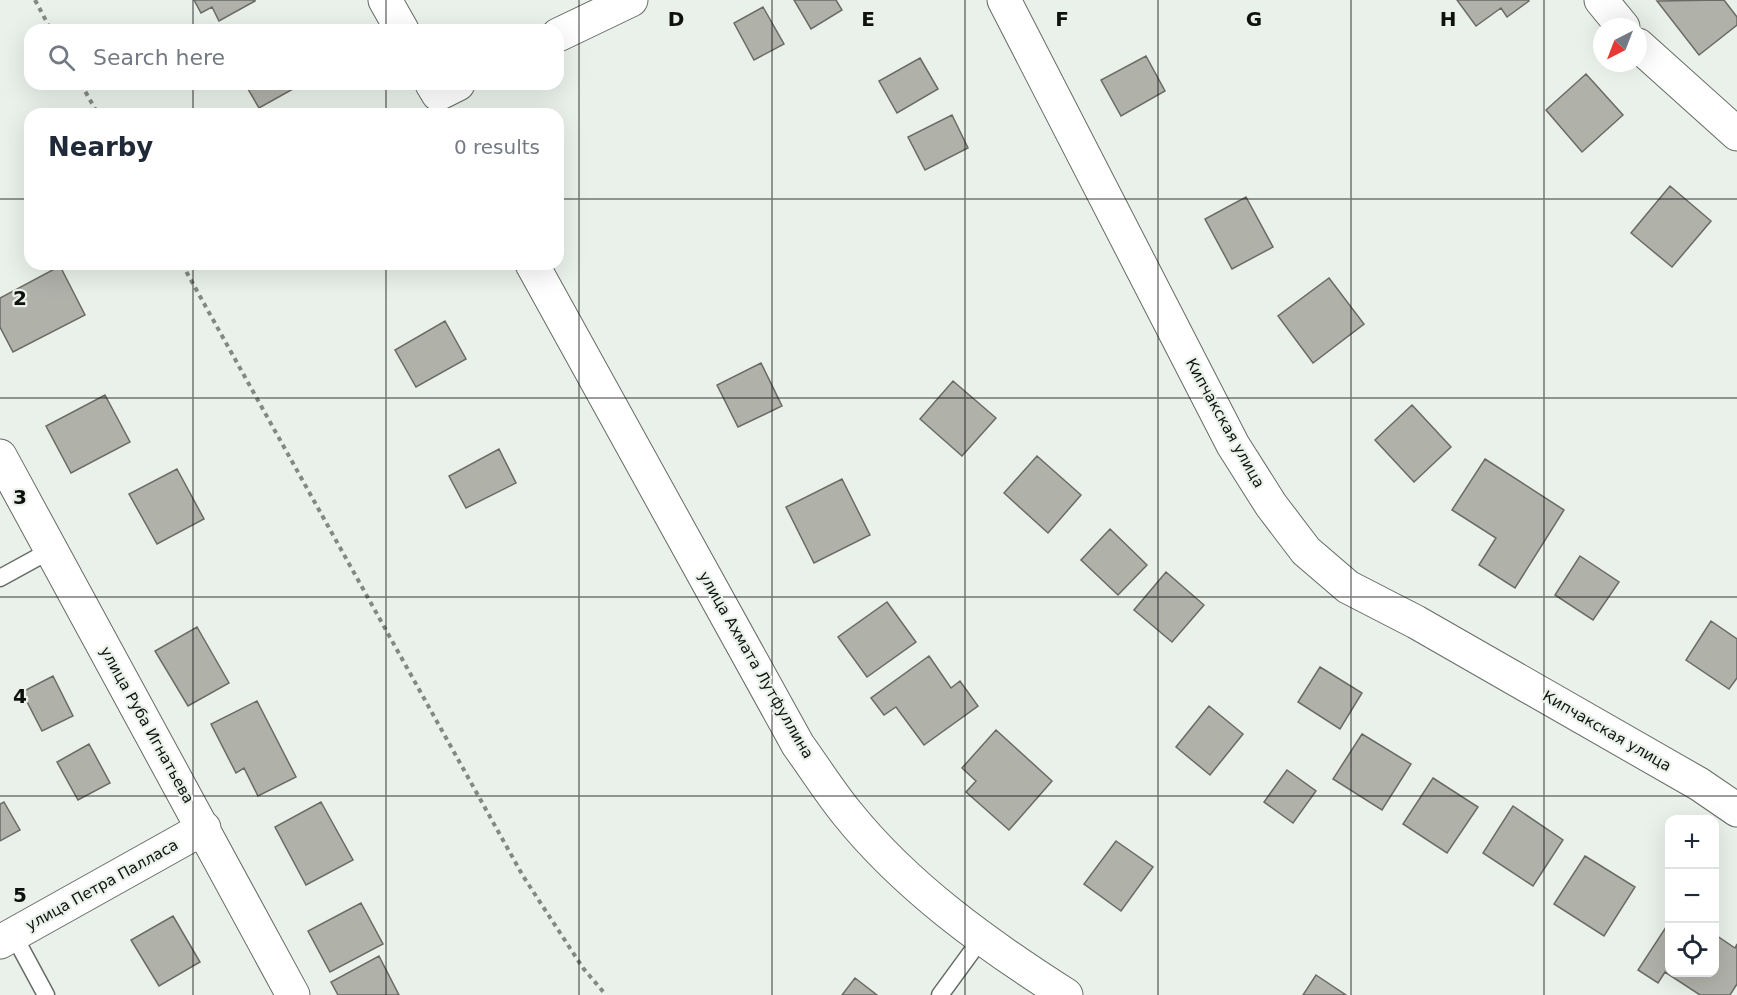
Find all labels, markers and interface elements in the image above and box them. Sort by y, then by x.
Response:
text: D [668,7,684,31]
text: E [861,7,875,31]
text: F [1055,7,1069,31]
text: G [1246,7,1262,31]
text: H [1440,7,1456,31]
north arrow [1593,18,1647,72]
search box [24,24,564,90]
icon: search [45,41,78,74]
text: Search here [93,45,225,70]
text: Nearby [48,132,153,162]
text: 0 results [454,135,540,159]
text: 2 [13,286,27,310]
street label: Кипчакская улица [1182,355,1268,491]
text: 3 [13,485,27,509]
street label: улица Ахмата Лутфуллина [695,568,817,762]
street label: улица Руба Игнатьева [96,643,198,807]
text: 4 [13,684,27,708]
street label: Кипчакская улица [1540,687,1674,775]
map controls [1665,815,1719,977]
button: + [1665,815,1719,869]
street label: улица Петра Палласа [23,836,181,934]
button: − [1665,869,1719,923]
text: 5 [13,883,27,907]
button: locate [1665,923,1719,977]

